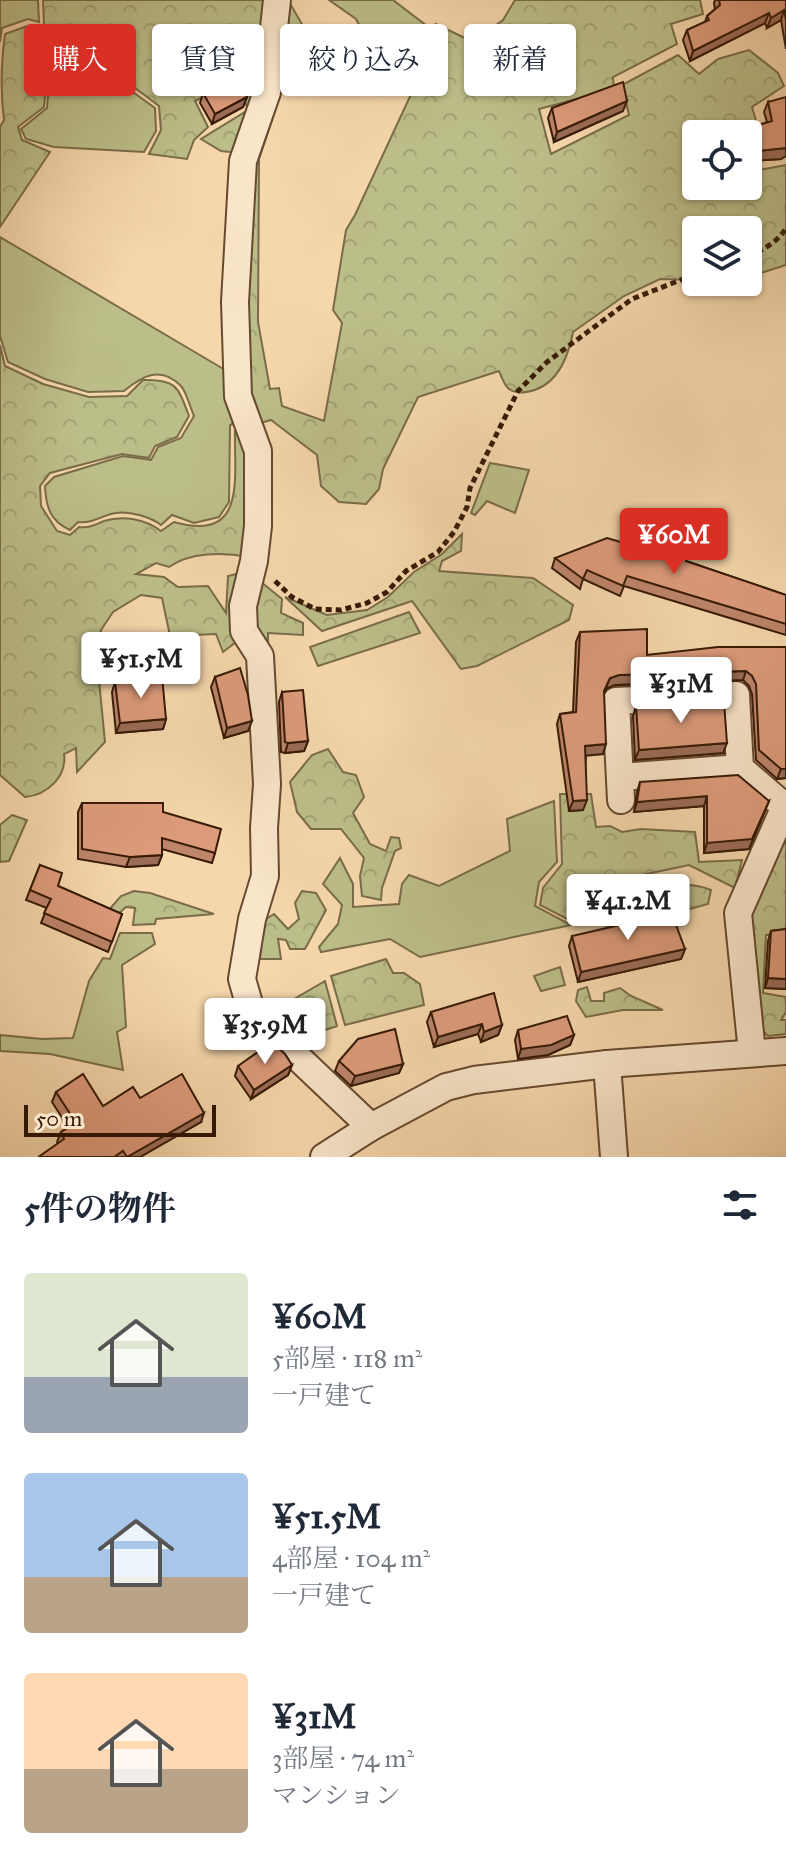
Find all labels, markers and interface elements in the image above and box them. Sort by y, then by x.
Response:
chip: 購入 [24,24,136,96]
chip: 賃貸 [152,24,264,96]
chip: 絞り込み [280,24,448,96]
chip: 新着 [464,24,576,96]
map controls [682,120,762,296]
button: locate [682,120,762,200]
button: layers [682,216,762,296]
pin: ¥60M [627,508,721,576]
text: ¥60M [638,518,710,550]
pin: ¥51.5M [76,632,206,700]
text: ¥51.5M [99,642,183,674]
pin: ¥31M [634,657,728,725]
text: ¥31M [649,667,713,699]
pin: ¥41.2M [563,874,693,942]
text: ¥41.2M [585,884,671,916]
pin: ¥35.9M [200,998,330,1066]
text: ¥35.9M [222,1008,308,1040]
scale bar [24,1101,216,1137]
text: 50 m [36,1105,82,1132]
icon: filters [718,1183,762,1227]
text: 5件の物件 [24,1188,176,1229]
text: ¥60M [272,1296,367,1337]
icon: home [88,1305,184,1401]
text: 5部屋 · 118 m² [272,1342,422,1374]
text: 一戸建て [272,1379,376,1411]
text: ¥51.5M [272,1496,381,1537]
icon: home [88,1505,184,1601]
text: 4部屋 · 104 m² [272,1542,430,1574]
text: 一戸建て [272,1579,376,1611]
text: ¥31M [272,1696,356,1737]
icon: home [88,1705,184,1801]
text: 3部屋 · 74 m² [272,1742,414,1774]
text: マンション [272,1779,401,1811]

